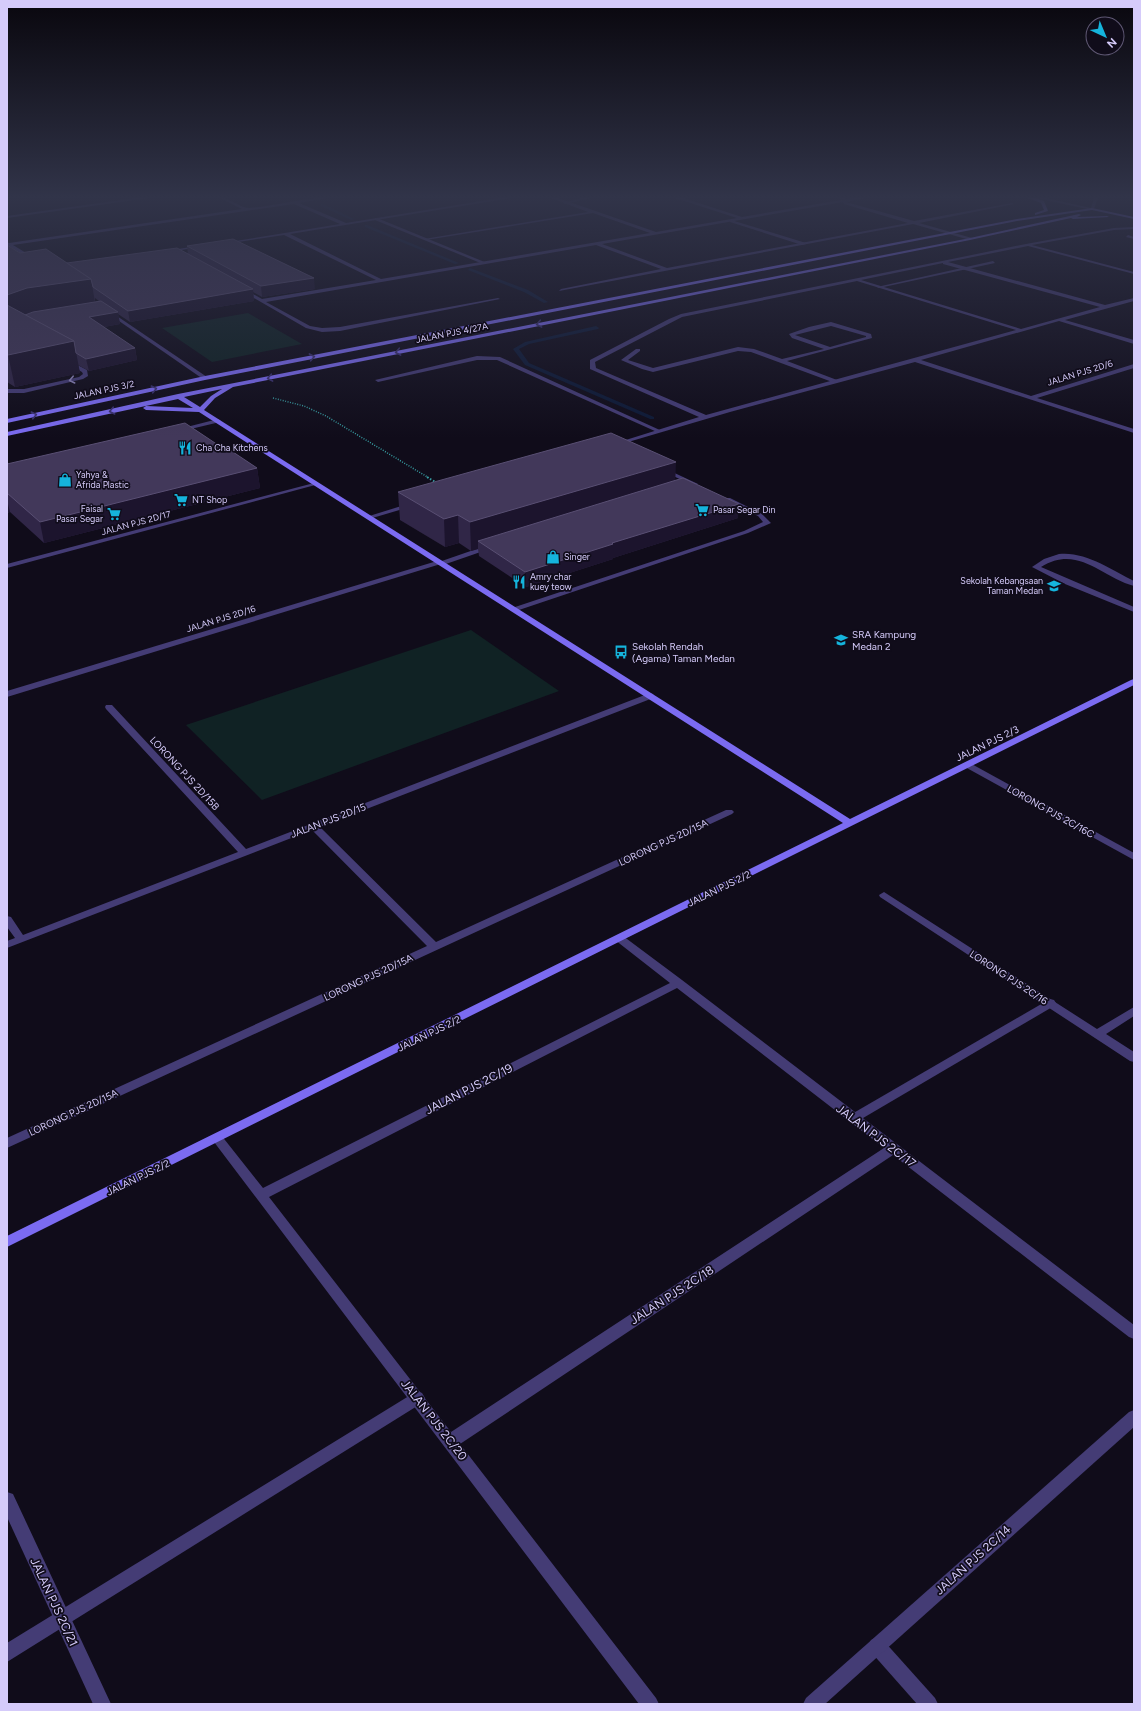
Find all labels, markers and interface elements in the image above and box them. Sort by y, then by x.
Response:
north arrow [1085,16,1125,56]
text: N [1104,35,1119,50]
one-way arrow [536,319,542,327]
street label: JALAN PJS 4/27A [415,320,489,345]
one-way arrow [395,347,401,356]
one-way arrow [309,353,316,362]
street label: JALAN PJS 2D/6 [1046,357,1114,388]
one-way arrow [267,373,273,381]
one-way arrow [69,376,75,384]
street label: JALAN PJS 3/2 [73,378,135,401]
one-way arrow [151,385,158,393]
one-way arrow [109,406,115,414]
one-way arrow [30,411,37,420]
restaurant icon: Cha Cha Kitchens [177,440,193,456]
place label: Cha Cha Kitchens [196,442,268,453]
place label: Yahya & Afrida Plastic [76,469,129,490]
shop icon: Yahya & Afrida Plastic [57,472,73,488]
supermarket icon: NT Shop [173,492,189,508]
place label: NT Shop [192,494,227,505]
supermarket icon: Pasar Segar Din [694,502,710,518]
place label: Faisal Pasar Segar [56,503,103,524]
place label: Pasar Segar Din [713,504,776,515]
supermarket icon: Faisal Pasar Segar [106,506,122,522]
street label: JALAN PJS 2D/17 [100,508,172,537]
shop icon: Singer [545,549,561,565]
place label: Singer [564,551,590,562]
place label: Amry char kuey teow [530,571,572,592]
restaurant icon: Amry char kuey teow [511,574,527,590]
place label: Sekolah Kebangsaan Taman Medan [960,575,1043,596]
school or university icon: Sekolah Kebangsaan Taman Medan [1046,578,1062,594]
street label: JALAN PJS 2D/16 [185,603,257,634]
place label: SRA Kampung Medan 2 [852,628,916,653]
school or university icon: SRA Kampung Medan 2 [833,632,849,648]
place label: Sekolah Rendah (Agama) Taman Medan [632,640,735,665]
bus stop icon: Sekolah Rendah (Agama) Taman Medan [613,644,629,660]
street label: JALAN PJS 2/3 [954,723,1021,764]
street label: LORONG PJS 2D/15B [147,734,222,813]
street label: LORONG PJS 2C/16C [1005,782,1097,841]
street label: JALAN PJS 2D/15 [289,800,368,841]
street label: LORONG PJS 2D/15A [616,816,710,869]
street label: JALAN PJS 2/2 [685,868,753,909]
street label: LORONG PJS 2C/16 [967,947,1051,1008]
street label: LORONG PJS 2D/15A [321,951,415,1004]
street label: JALAN PJS 2/2 [395,1013,463,1054]
street label: JALAN PJS 2C/19 [423,1061,515,1117]
street label: LORONG PJS 2D/15A [26,1086,120,1139]
street label: JALAN PJS 2C/17 [834,1102,919,1171]
street label: JALAN PJS 2/2 [104,1157,172,1198]
street label: JALAN PJS 2C/18 [628,1263,716,1327]
street label: JALAN PJS 2C/20 [398,1377,470,1463]
street label: JALAN PJS 2C/14 [932,1522,1014,1598]
street label: JALAN PJS 2C/21 [27,1556,81,1648]

